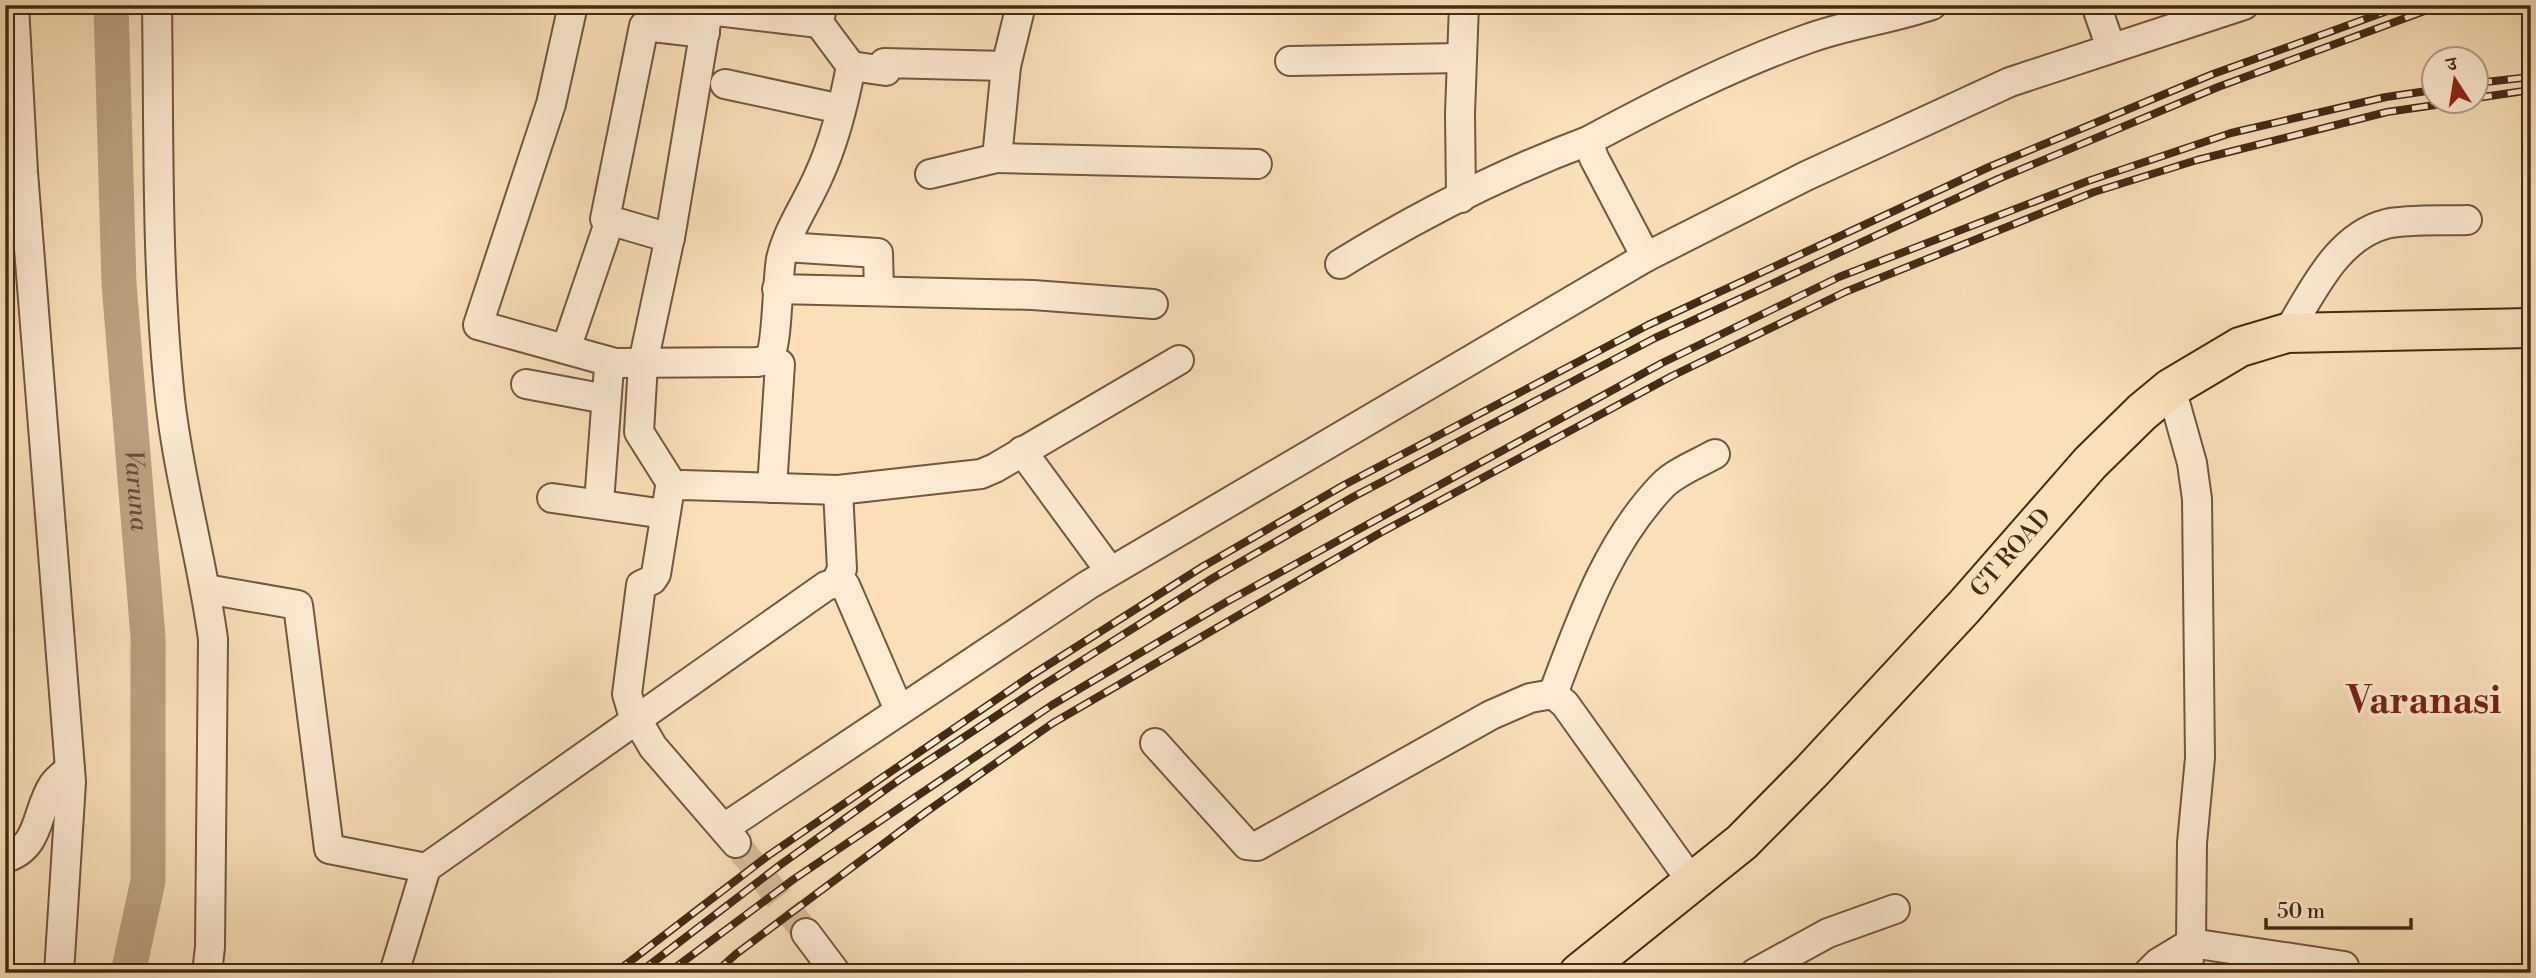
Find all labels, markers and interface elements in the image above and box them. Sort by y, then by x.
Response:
north arrow [2420,46,2490,116]
text: उ [2442,51,2460,78]
water label: Varuna [117,448,155,533]
street label: GT ROAD [1964,503,2058,604]
district label: Varanasi [2346,678,2501,725]
scale bar [2266,887,2412,931]
text: 50 m [2277,899,2325,925]

